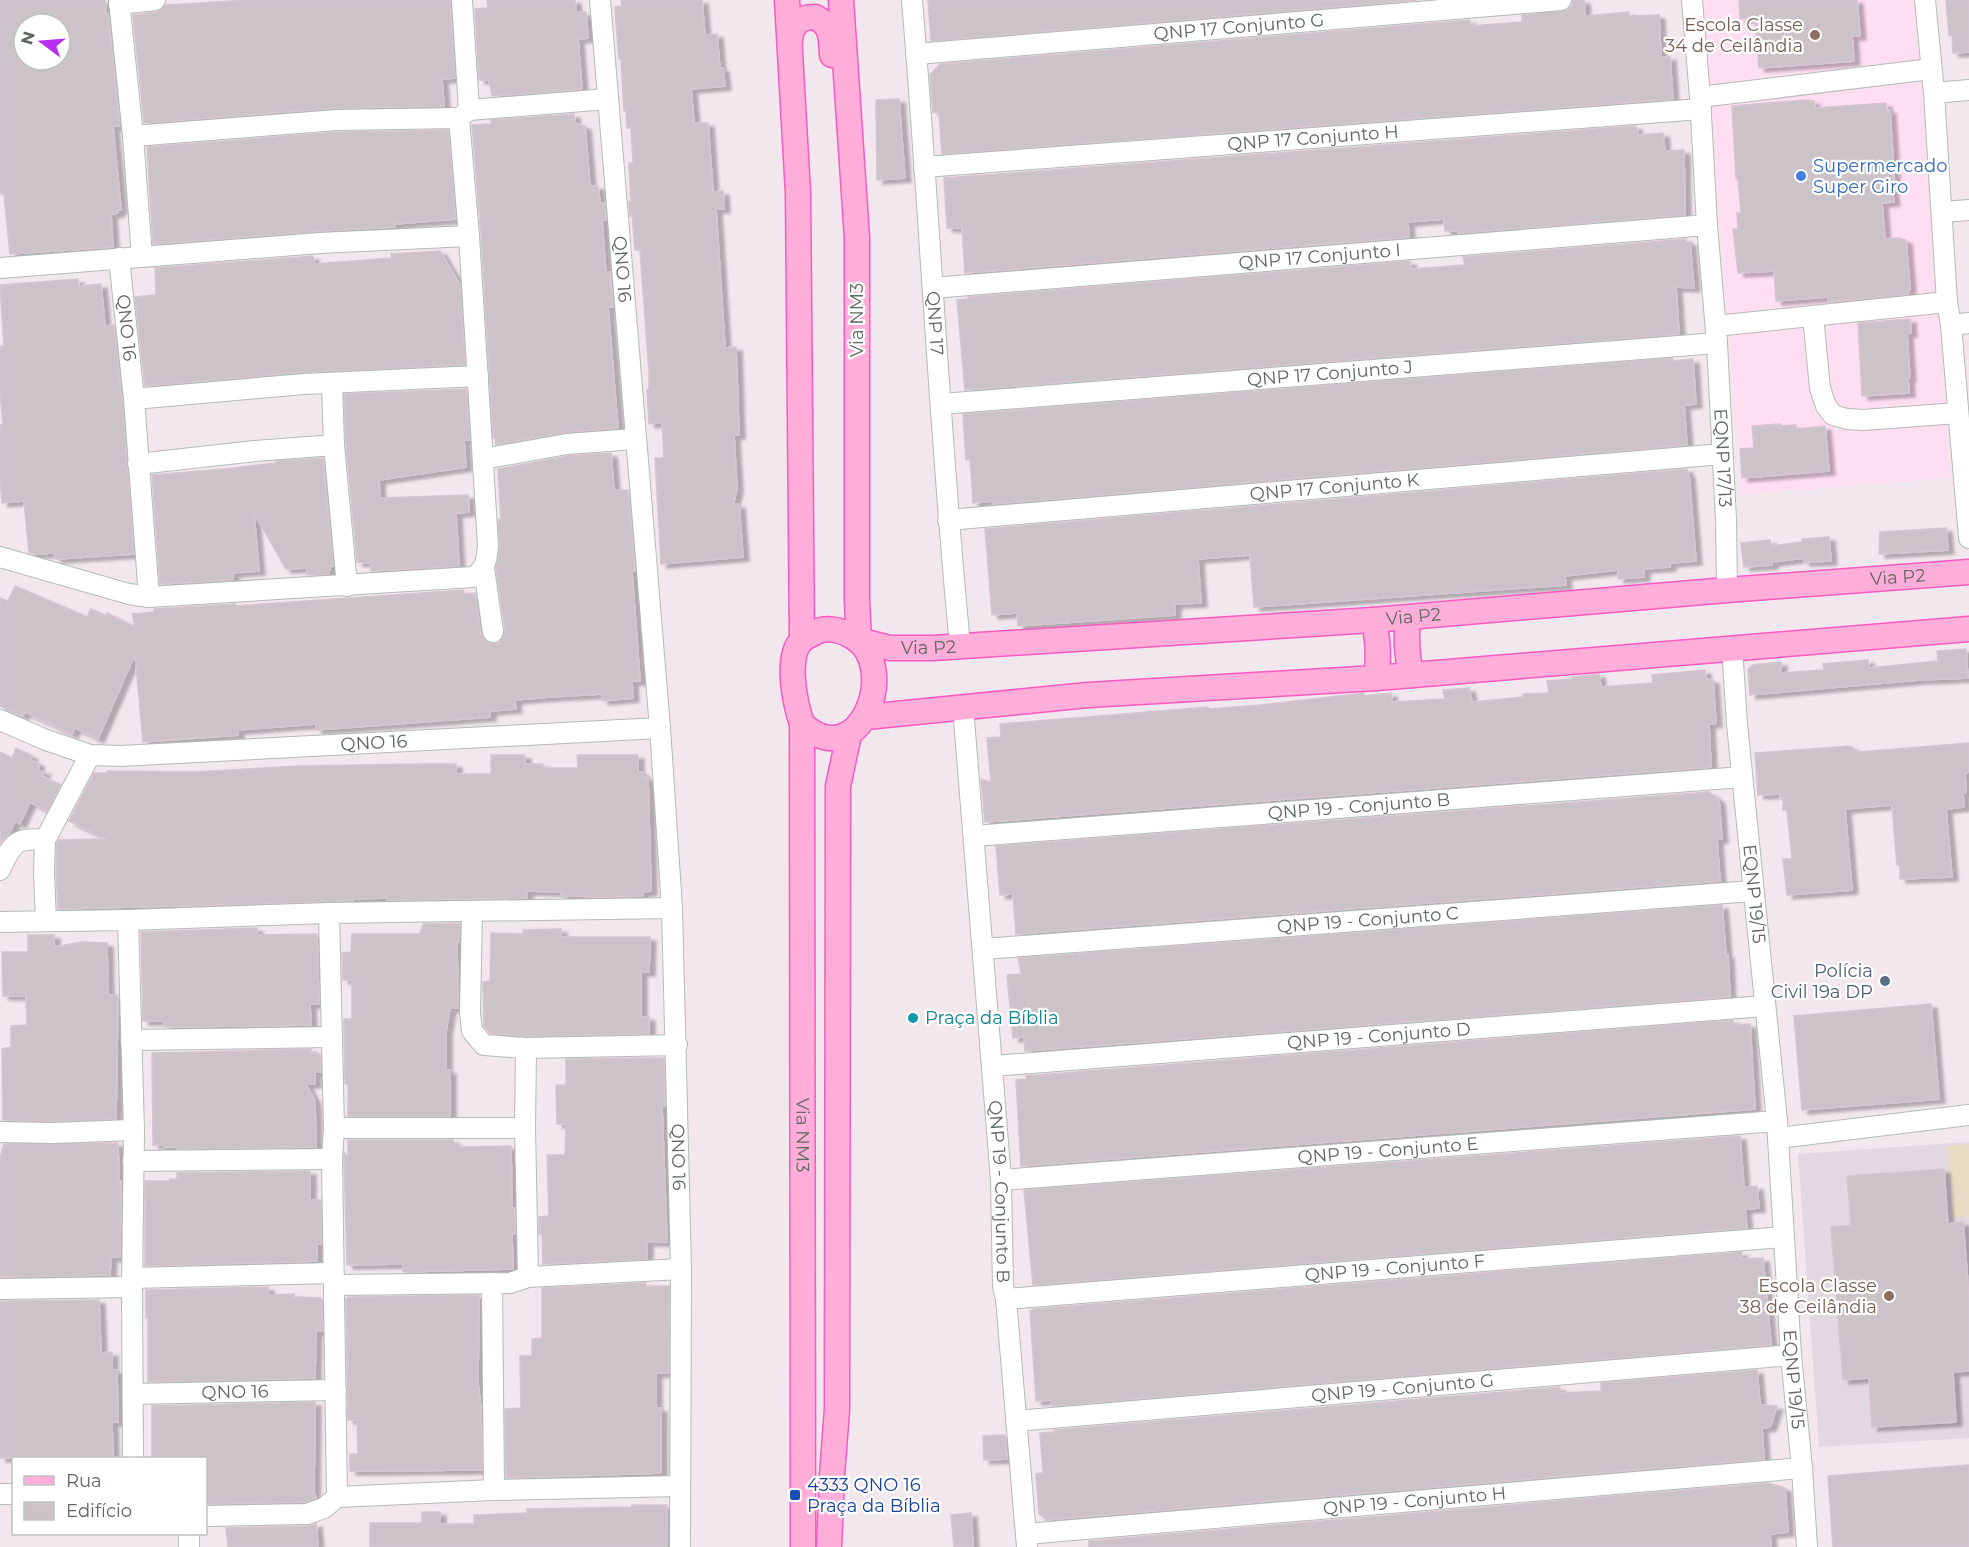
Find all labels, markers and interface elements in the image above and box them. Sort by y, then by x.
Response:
street label: QNP 17 Conjunto G [1153,9,1325,45]
north arrow [12,12,72,72]
place label: Escola Classe 34 de Ceilândia [1665,14,1803,57]
marker: Escola Classe 34 de Ceilândia [1808,28,1822,42]
text: N [17,29,39,47]
street label: QNP 17 Conjunto H [1226,121,1399,155]
place label: Supermercado Super Giro [1813,155,1948,198]
marker: Supermercado Super Giro [1794,169,1808,183]
street label: QNO 16 [608,235,636,303]
street label: QNP 17 Conjunto I [1238,239,1402,274]
street label: Via NM3 [846,283,868,357]
street label: QNP 17 [922,290,948,356]
street label: QNO 16 [112,293,141,362]
street label: QNP 17 Conjunto J [1246,356,1414,391]
street label: EQNP 17/13 [1709,408,1736,508]
street label: QNP 17 Conjunto K [1249,469,1420,505]
street label: Via P2 [1869,564,1926,590]
street label: Via P2 [1385,603,1442,630]
street label: Via P2 [901,636,957,659]
street label: QNO 16 [340,730,408,756]
street label: QNP 19 - Conjunto B [1267,788,1451,824]
street label: EQNP 19/15 [1738,843,1770,945]
street label: QNP 19 - Conjunto C [1276,902,1460,938]
place label: Polícia Civil 19a DP [1771,960,1873,1003]
marker: Polícia Civil 19a DP [1878,974,1892,988]
place label: Praça da Bíblia [925,1007,1059,1029]
marker: Praça da Bíblia [906,1011,920,1025]
street label: QNP 19 - Conjunto D [1286,1018,1471,1054]
street label: Via NM3 [791,1098,814,1172]
street label: QNP 19 - Conjunto B [984,1099,1014,1283]
street label: QNO 16 [666,1123,690,1191]
street label: QNP 19 - Conjunto E [1297,1133,1479,1168]
street label: QNP 19 - Conjunto F [1304,1250,1486,1286]
place label: Escola Classe 38 de Ceilândia [1739,1275,1877,1318]
marker: Escola Classe 38 de Ceilândia [1882,1289,1896,1303]
street label: EQNP 19/15 [1778,1329,1809,1430]
street label: QNP 19 - Conjunto G [1310,1369,1495,1407]
street label: QNO 16 [201,1380,269,1404]
legend [12,1457,207,1535]
text: Rua [66,1470,102,1492]
place label: 4333 QNO 16 Praça da Bíblia [807,1474,941,1517]
street label: QNP 19 - Conjunto H [1322,1482,1507,1520]
marker: 4333 QNO 16 Praça da Bíblia [788,1488,802,1502]
text: Edifício [66,1500,132,1522]

